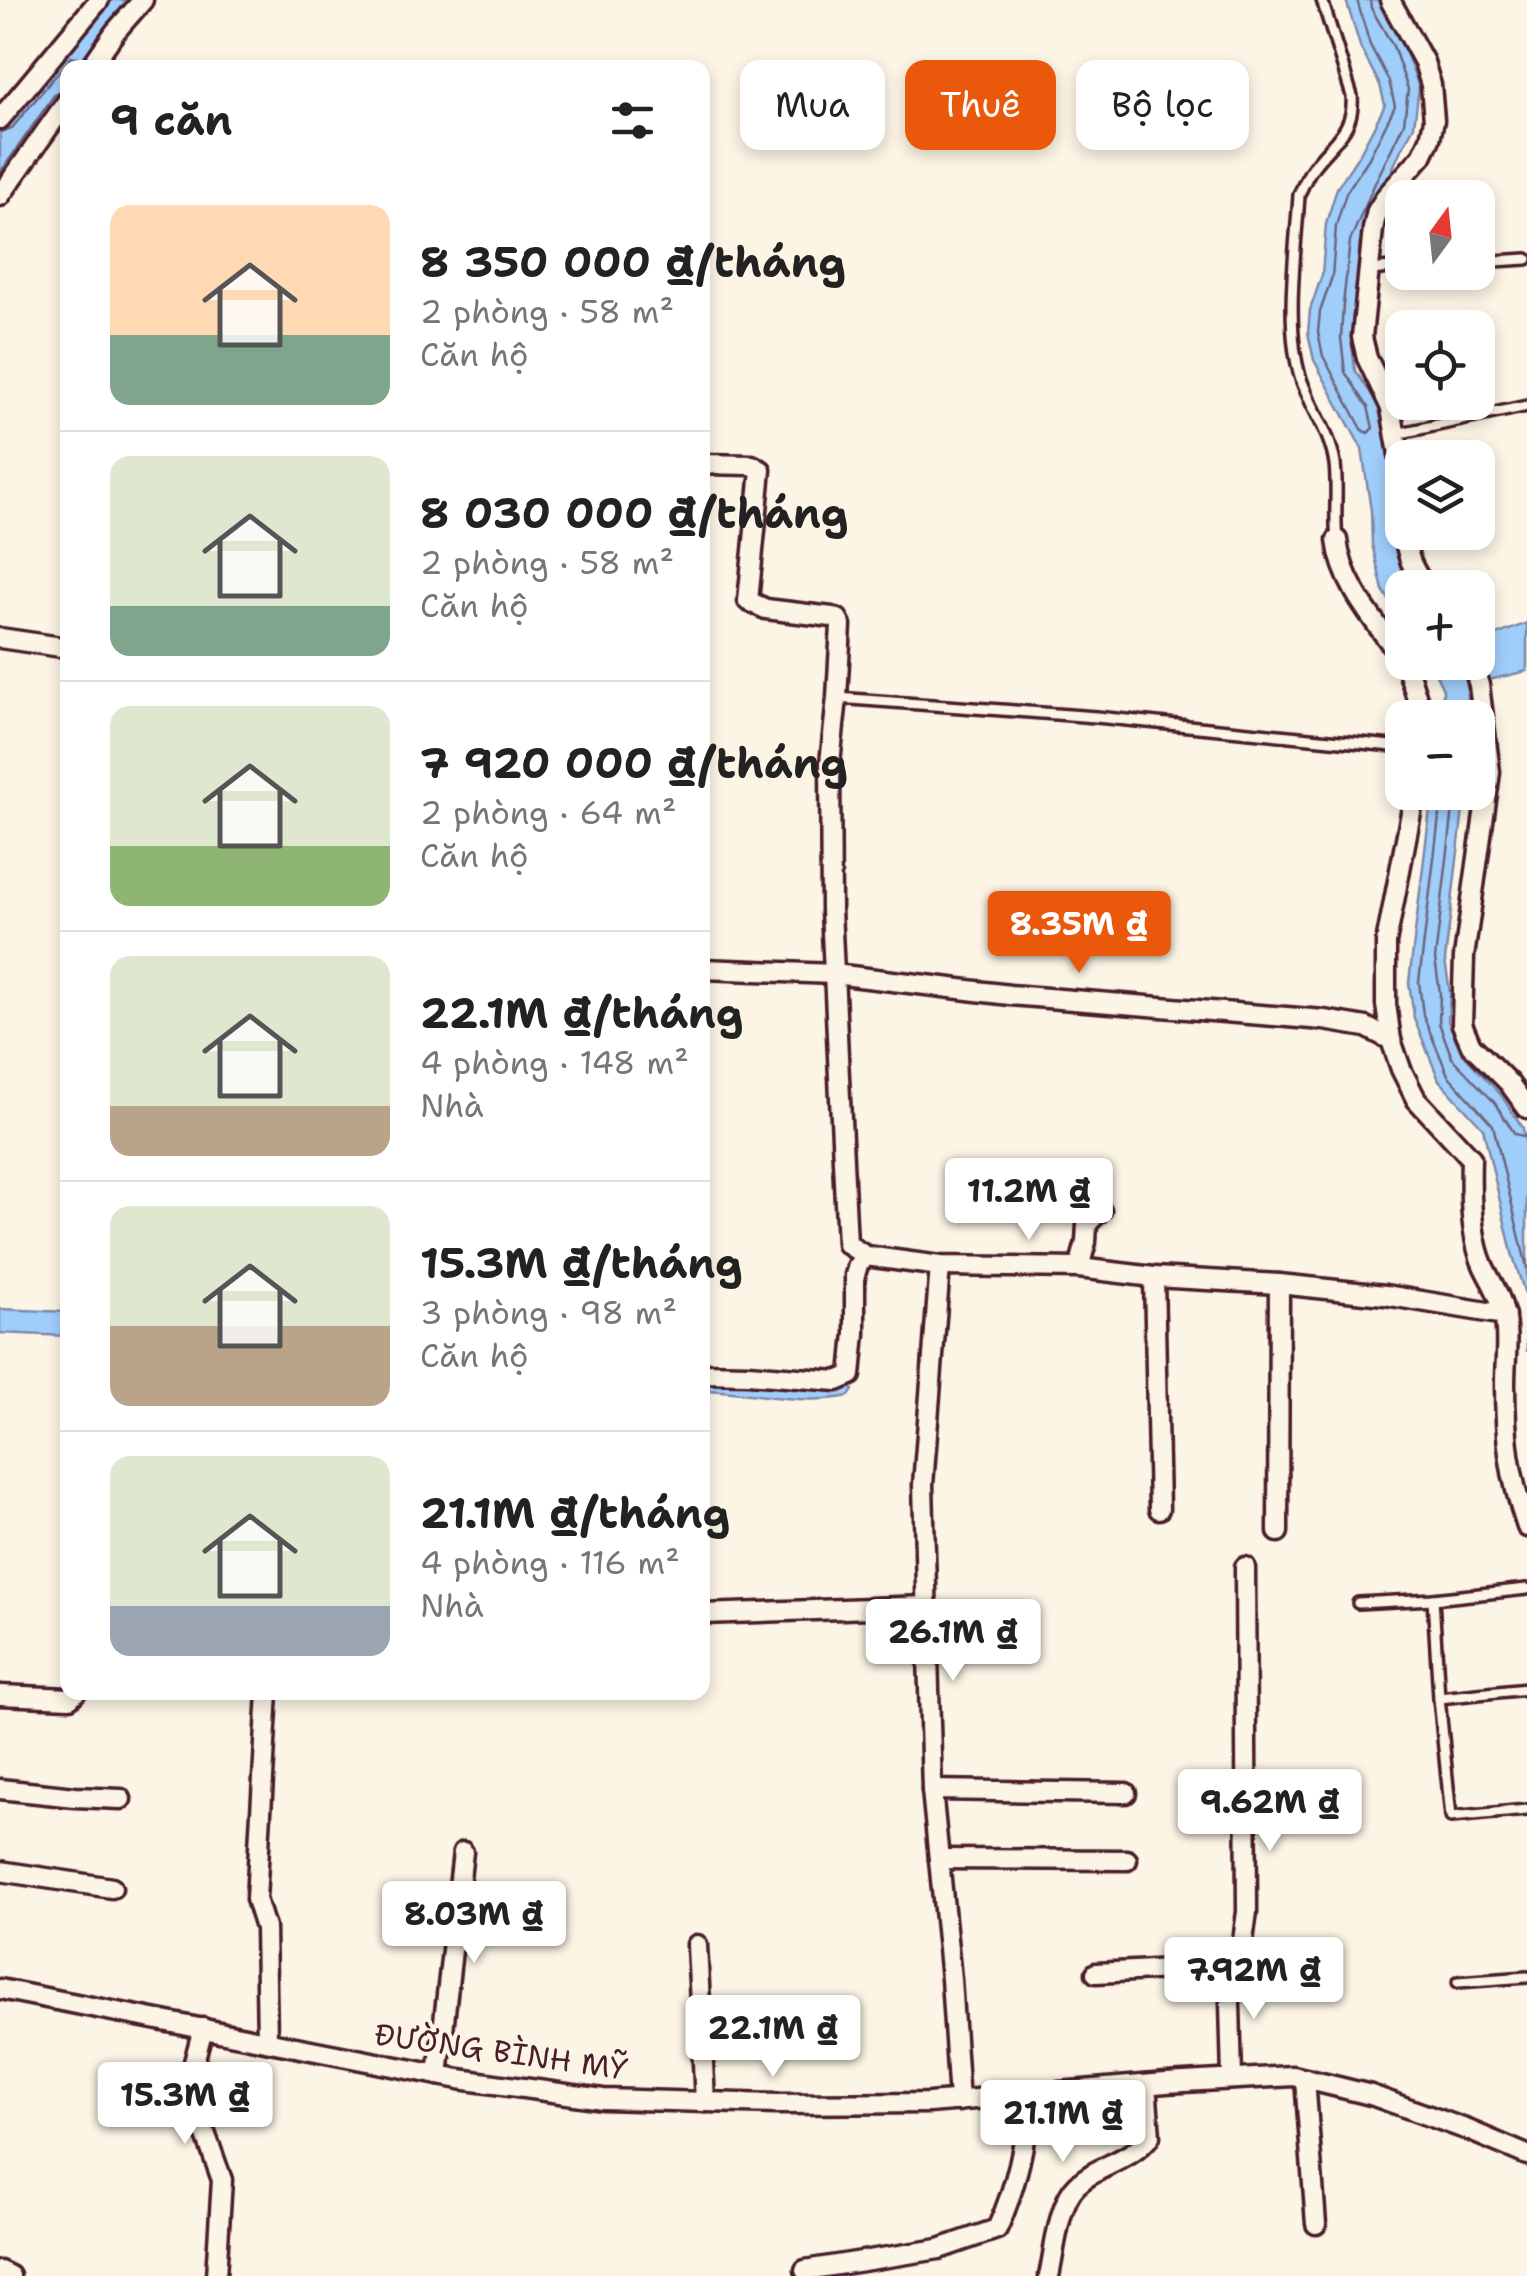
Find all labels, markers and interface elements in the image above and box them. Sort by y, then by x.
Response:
chip: Mua [740,60,885,150]
chip: Thuê [905,60,1056,150]
chip: Bộ lọc [1076,60,1249,150]
text: 9 căn [110,92,233,148]
icon: filters [605,93,660,148]
north arrow [1385,180,1495,290]
map controls [1385,180,1495,810]
text: 8 350 000 ₫/tháng [420,234,846,290]
icon: home [190,245,310,365]
text: 2 phòng · 58 m² [420,290,674,333]
button: locate [1385,310,1495,420]
text: Căn hộ [420,333,528,376]
button: layers [1385,440,1495,550]
text: 8 030 000 ₫/tháng [420,485,848,541]
icon: home [190,496,310,616]
text: 2 phòng · 58 m² [420,541,674,584]
button: + [1385,570,1495,680]
text: Căn hộ [420,584,528,627]
button: − [1385,700,1495,810]
text: 7 920 000 ₫/tháng [420,735,848,791]
icon: home [190,746,310,866]
text: 2 phòng · 64 m² [420,791,676,834]
text: Căn hộ [420,834,528,877]
pin: 8.35M ₫ [987,891,1171,976]
text: 8.35M ₫ [1010,902,1148,945]
text: 22.1M ₫/tháng [420,985,743,1041]
icon: home [190,996,310,1116]
text: 4 phòng · 148 m² [420,1041,689,1084]
text: Nhà [420,1084,484,1127]
pin: 11.2M ₫ [937,1158,1121,1243]
text: 11.2M ₫ [967,1169,1091,1212]
text: 15.3M ₫/tháng [420,1235,743,1291]
icon: home [190,1246,310,1366]
text: 3 phòng · 98 m² [420,1291,677,1334]
text: Căn hộ [420,1334,528,1377]
text: 21.1M ₫/tháng [420,1485,730,1541]
icon: home [190,1496,310,1616]
text: 4 phòng · 116 m² [420,1541,680,1584]
text: Nhà [420,1584,484,1627]
pin: 26.1M ₫ [861,1599,1045,1684]
text: 26.1M ₫ [888,1610,1018,1653]
pin: 9.62M ₫ [1178,1769,1362,1854]
text: 9.62M ₫ [1200,1780,1340,1823]
pin: 8.03M ₫ [382,1881,566,1966]
text: 8.03M ₫ [404,1892,544,1935]
pin: 7.92M ₫ [1162,1937,1346,2022]
text: 7.92M ₫ [1186,1948,1322,1991]
pin: 22.1M ₫ [681,1995,865,2080]
text: 22.1M ₫ [707,2006,839,2049]
street label: ĐƯỜNG BÌNH MỸ [372,2013,630,2090]
pin: 15.3M ₫ [93,2062,277,2147]
text: 15.3M ₫ [120,2073,250,2116]
pin: 21.1M ₫ [971,2080,1155,2165]
text: 21.1M ₫ [1002,2091,1124,2134]

